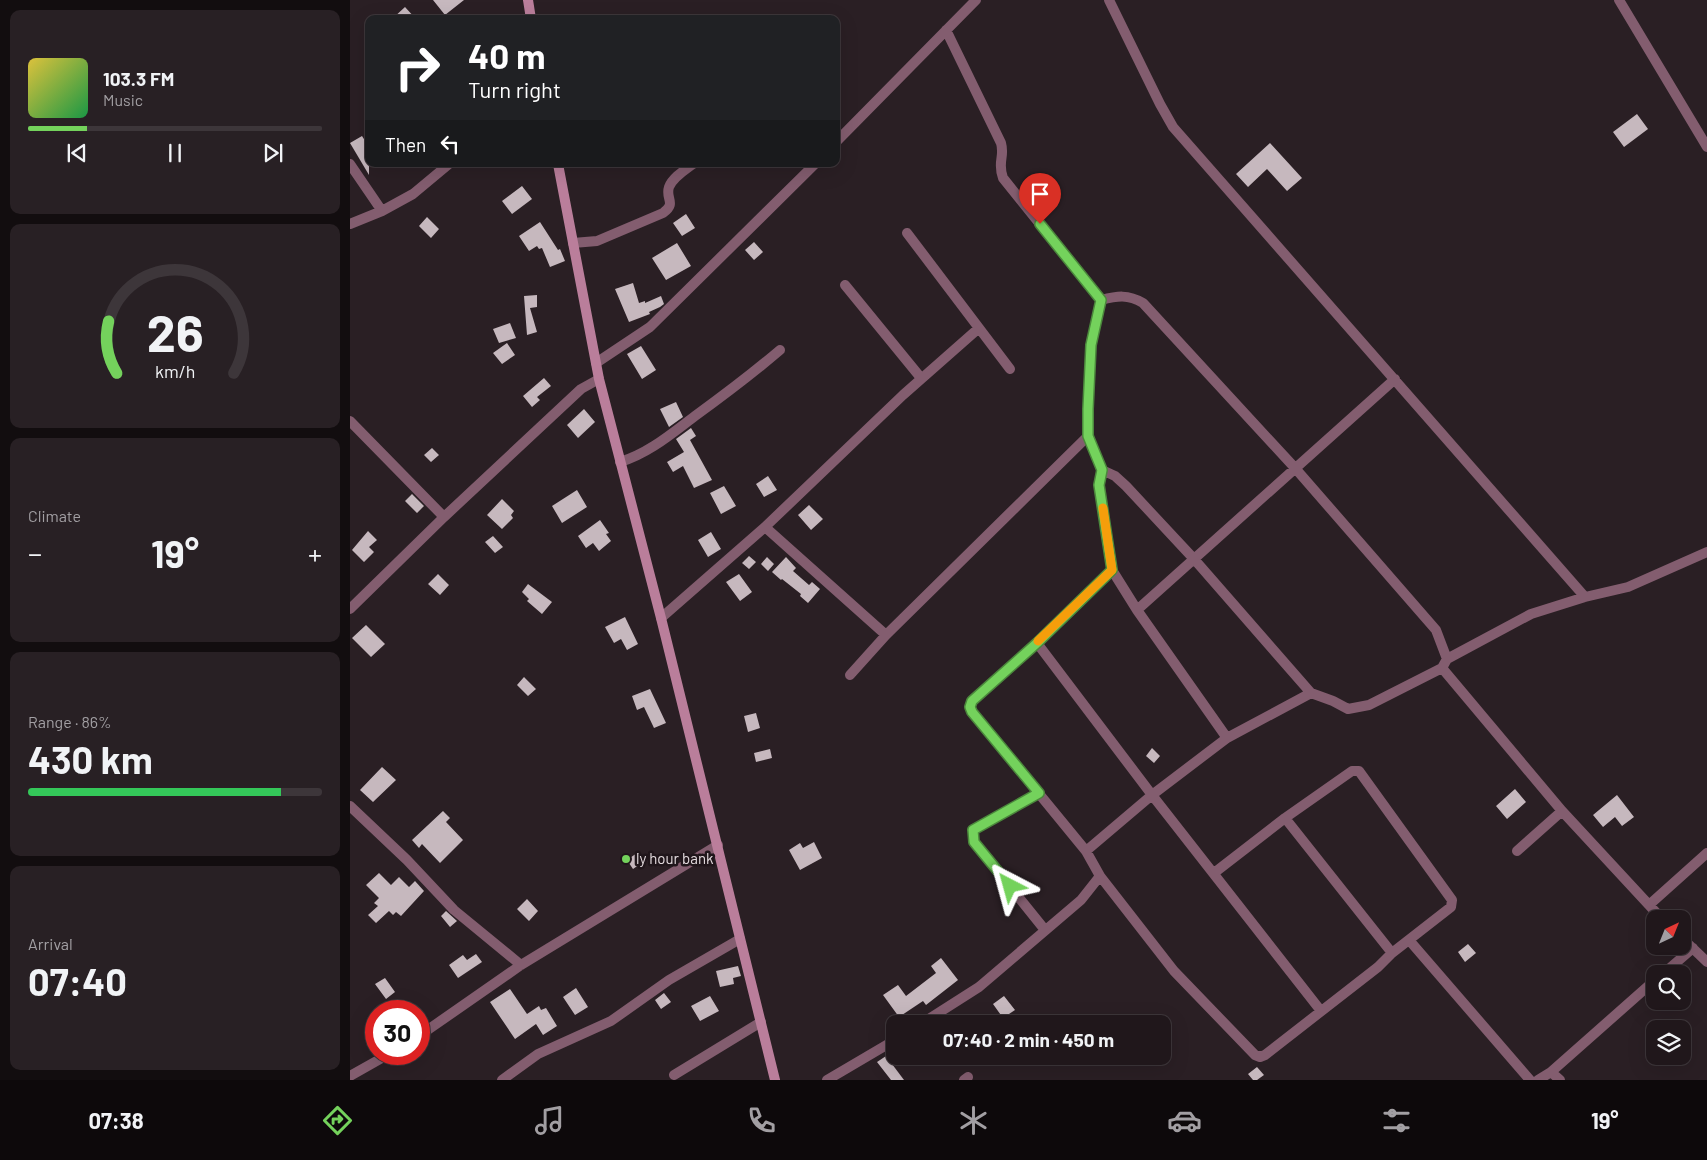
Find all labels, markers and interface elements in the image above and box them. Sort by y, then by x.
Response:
text: 40 m [468,34,545,76]
icon: right [385,35,450,100]
text: 103.3 FM [103,67,174,90]
text: Turn right [468,76,561,102]
text: Music [103,90,143,109]
icon: left [436,130,464,158]
text: Then [385,133,426,156]
icon: previous [63,139,91,167]
icon: pause [161,139,189,167]
icon: next [259,139,287,167]
pin [1019,173,1061,224]
icon: arrive [1026,180,1054,208]
text: 26 [146,300,204,362]
text: km/h [155,360,195,382]
text: Climate [28,506,81,525]
text: 19° [151,530,199,576]
text: − [28,536,42,570]
text: + [308,536,322,570]
text: Range · 86% [28,712,112,731]
text: 430 km [28,736,153,782]
place label: ly hour bank [636,849,714,867]
marker: ly hour bank [620,853,632,865]
position arrow [983,859,1035,911]
north arrow [1646,910,1691,955]
map controls [1646,910,1691,1065]
text: Arrival [28,934,73,953]
text: 07:40 [28,958,127,1004]
button: search [1646,965,1691,1010]
speed limit sign: 30 [365,1000,430,1065]
button: layers [1646,1020,1691,1065]
text: 07:40 · 2 min · 450 m [943,1028,1114,1051]
icon: directions [320,1103,355,1138]
icon: music [532,1103,567,1138]
icon: phone [744,1103,779,1138]
icon: climate [956,1103,991,1138]
icon: car [1167,1103,1202,1138]
icon: filters [1379,1103,1414,1138]
text: 07:38 [88,1107,144,1133]
text: 19° [1591,1107,1619,1133]

